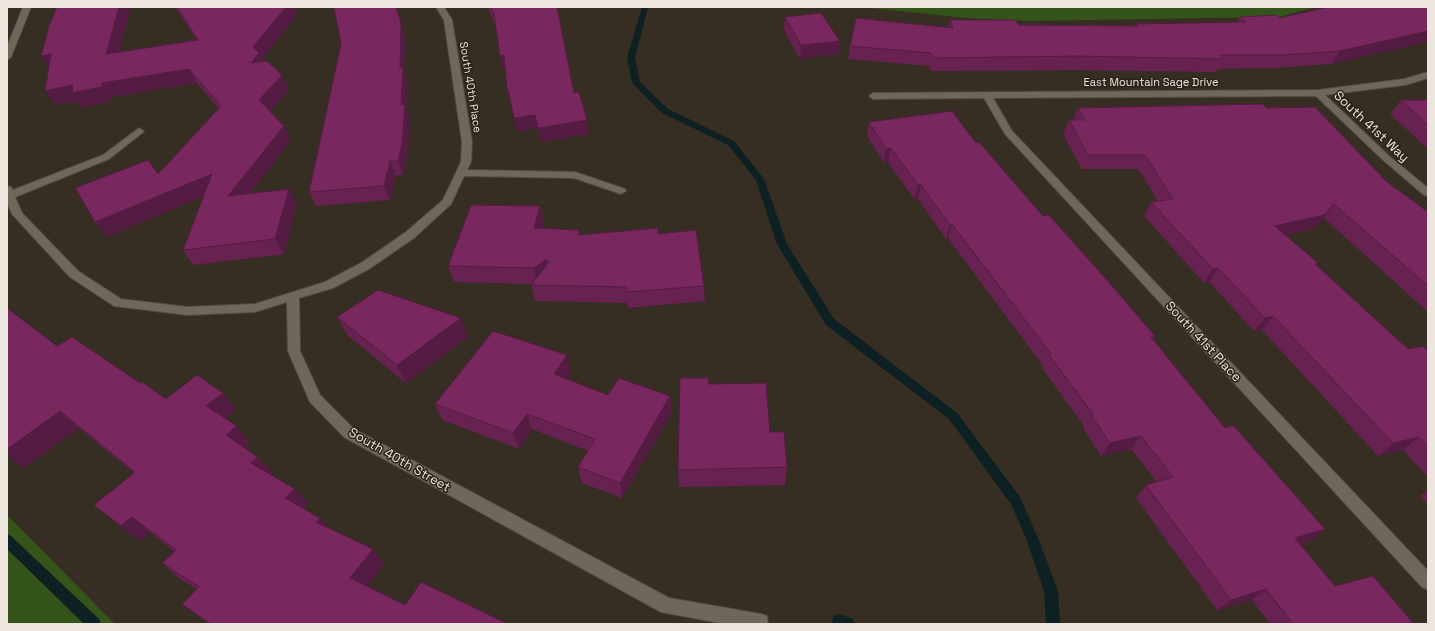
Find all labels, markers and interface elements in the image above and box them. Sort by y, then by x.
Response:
street label: South 40th Place [457,40,485,134]
street label: East Mountain Sage Drive [1084,75,1218,89]
street label: South 41st Way [1330,87,1413,166]
street label: South 41st Place [1162,297,1245,385]
street label: South 40th Street [346,423,454,495]

